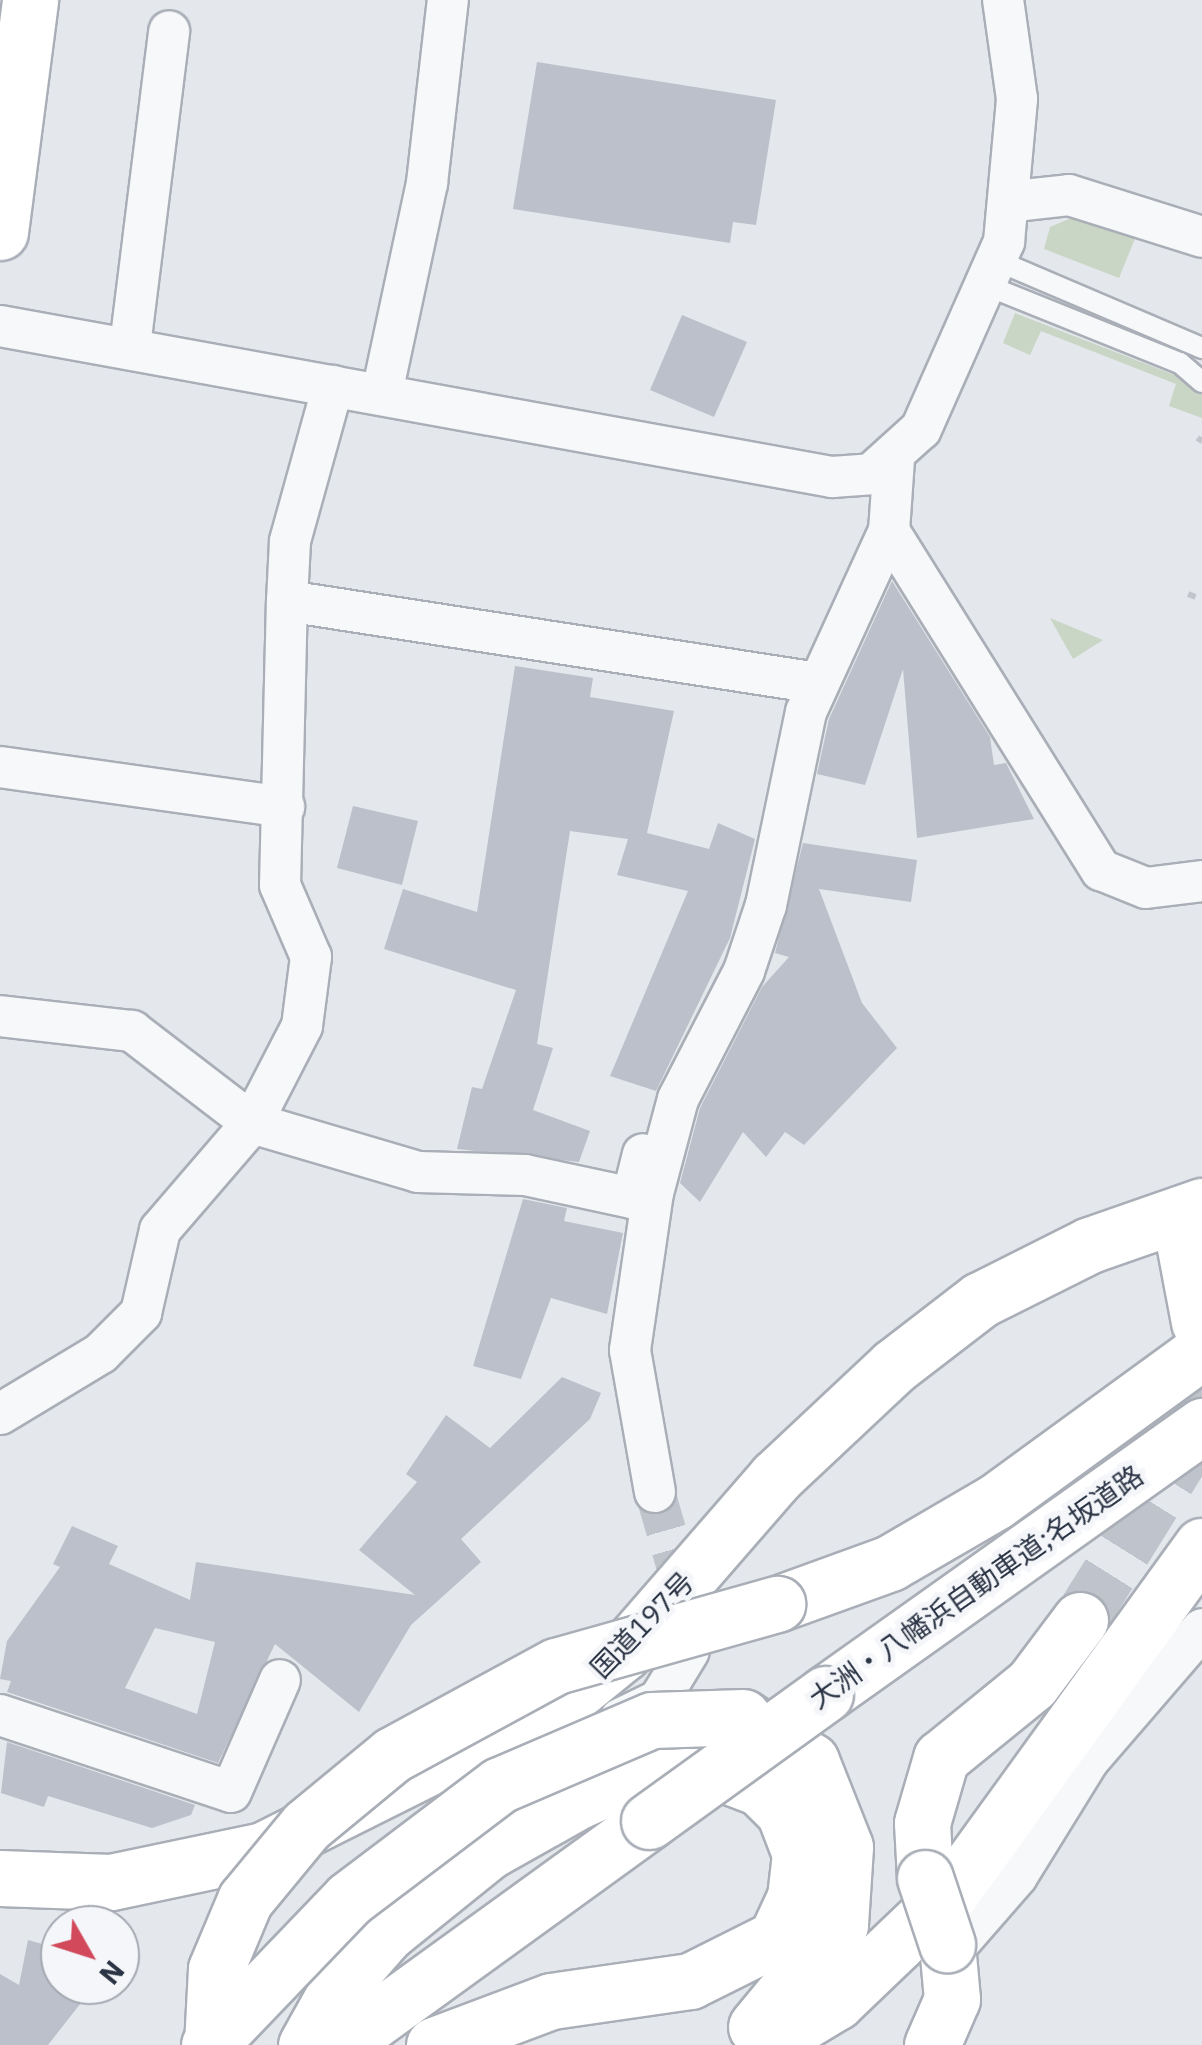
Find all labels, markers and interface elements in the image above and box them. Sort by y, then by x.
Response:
street label: 大洲・八幡浜自動車道;名坂道路 [802,1458,1150,1716]
street label: 国道197号 [583,1565,701,1685]
north arrow [40,1905,140,2005]
text: N [91,1953,133,1992]

